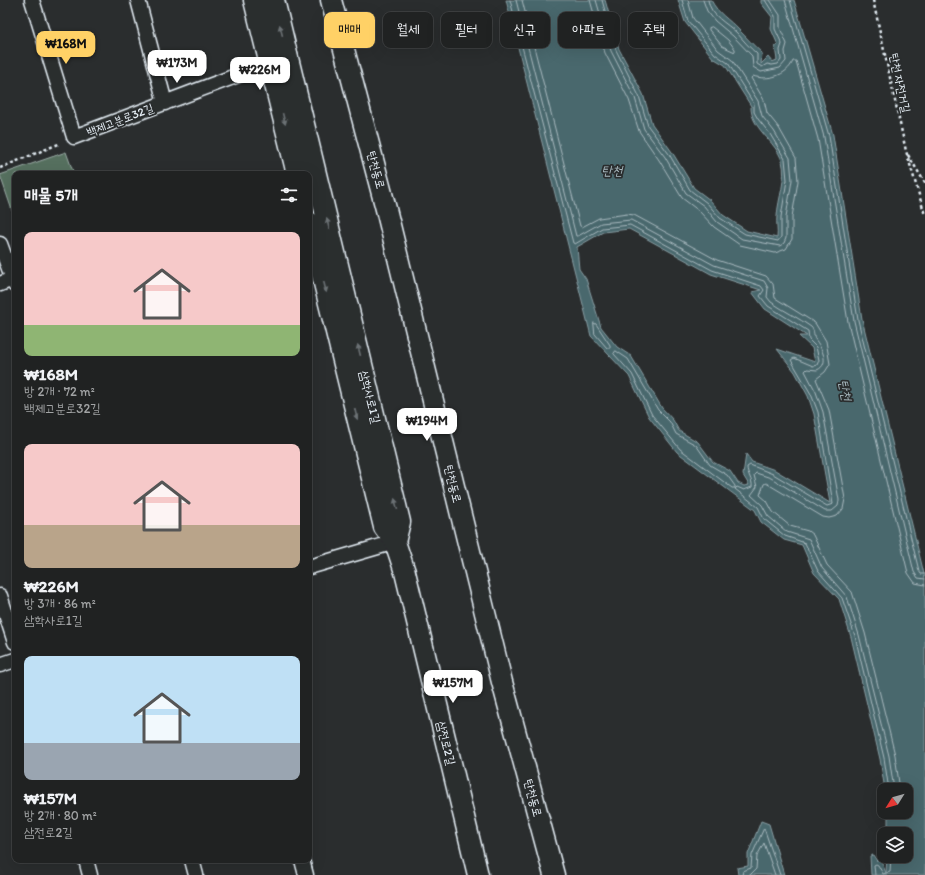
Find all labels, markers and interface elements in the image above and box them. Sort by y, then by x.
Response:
chip: 매매 [324,12,375,48]
chip: 월세 [383,12,433,48]
chip: 필터 [441,12,492,48]
chip: 신규 [500,12,550,48]
chip: 아파트 [558,12,620,48]
chip: 주택 [628,12,678,48]
one-way arrow [278,23,284,35]
pin: ₩168M [38,31,94,65]
text: ₩168M [45,36,87,51]
pin: ₩173M [149,50,205,84]
street label: 탄천 자전거길 [887,52,913,114]
text: ₩173M [157,55,197,70]
pin: ₩226M [232,57,288,91]
text: ₩226M [239,62,281,77]
street label: 백제고분로32길 [84,101,156,139]
one-way arrow [281,113,287,126]
street label: 탄천동로 [364,150,388,190]
water label: 탄천 [602,163,624,178]
icon: filters [278,184,300,206]
text: 매물 5개 [24,185,78,205]
one-way arrow [325,218,331,230]
icon: home [126,258,198,330]
one-way arrow [322,282,328,294]
one-way arrow [355,344,361,356]
text: ₩168M [24,364,78,384]
street label: 삼학사로1길 [357,369,383,425]
water label: 탄천 [836,378,855,403]
text: 방 2개 · 72 m² [24,384,95,399]
text: 백제고분로32길 [24,401,101,416]
one-way arrow [354,407,360,420]
pin: ₩194M [399,408,455,442]
text: ₩194M [406,413,448,428]
street label: 탄천동로 [442,464,464,504]
icon: home [126,470,198,542]
one-way arrow [393,498,399,510]
text: ₩226M [24,576,79,596]
text: 방 3개 · 86 m² [24,596,96,611]
text: 삼학사로1길 [24,613,82,628]
pin: ₩157M [425,670,481,704]
text: ₩157M [433,675,473,690]
icon: home [126,682,198,754]
street label: 삼전로2길 [434,720,458,767]
street label: 탄천동로 [521,778,545,818]
north arrow [877,783,913,819]
map controls [877,783,913,863]
text: ₩157M [24,788,77,808]
text: 방 2개 · 80 m² [24,808,97,823]
text: 삼전로2길 [24,825,73,840]
button: layers [877,827,913,863]

